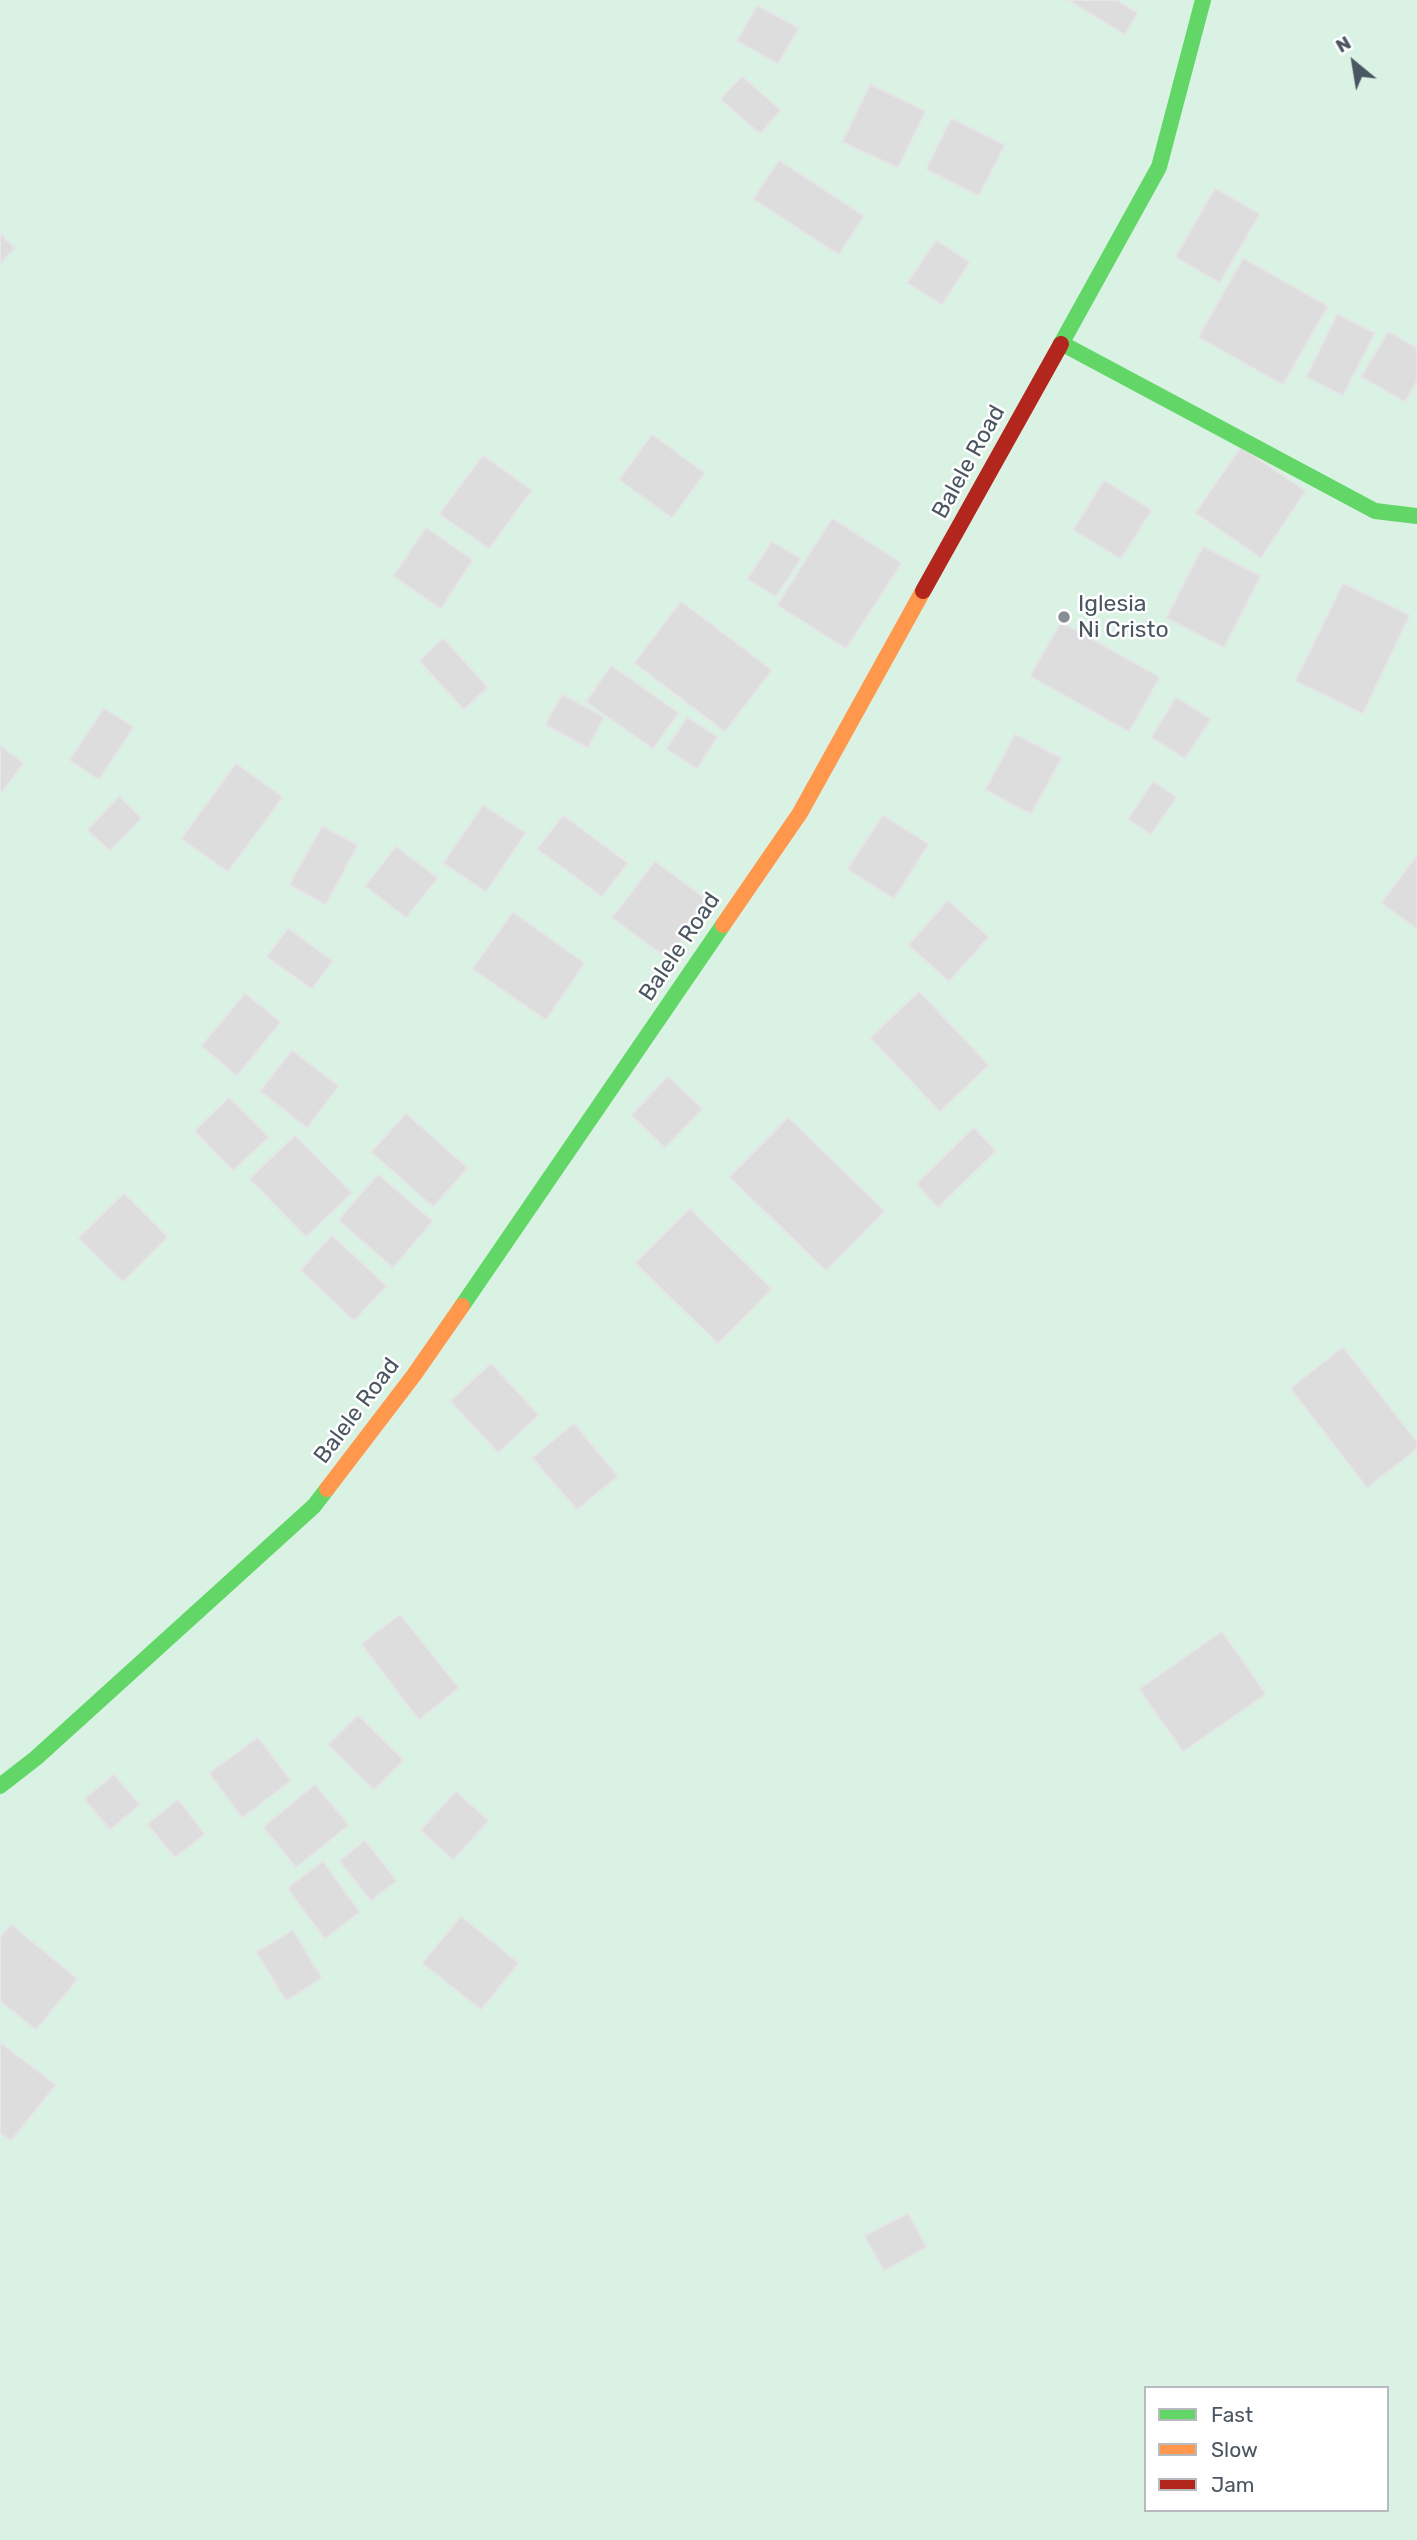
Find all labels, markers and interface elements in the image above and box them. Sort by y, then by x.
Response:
north arrow [1319,28,1389,98]
text: N [1332,31,1355,58]
street label: Balele Road [927,401,1011,523]
place label: Iglesia Ni Cristo [1078,590,1169,644]
marker: Iglesia Ni Cristo [1056,609,1072,625]
street label: Balele Road [634,887,726,1007]
street label: Balele Road [308,1353,406,1469]
legend [1144,2386,1389,2512]
text: Fast [1211,2402,1253,2427]
text: Slow [1211,2437,1258,2462]
text: Jam [1211,2472,1255,2497]

